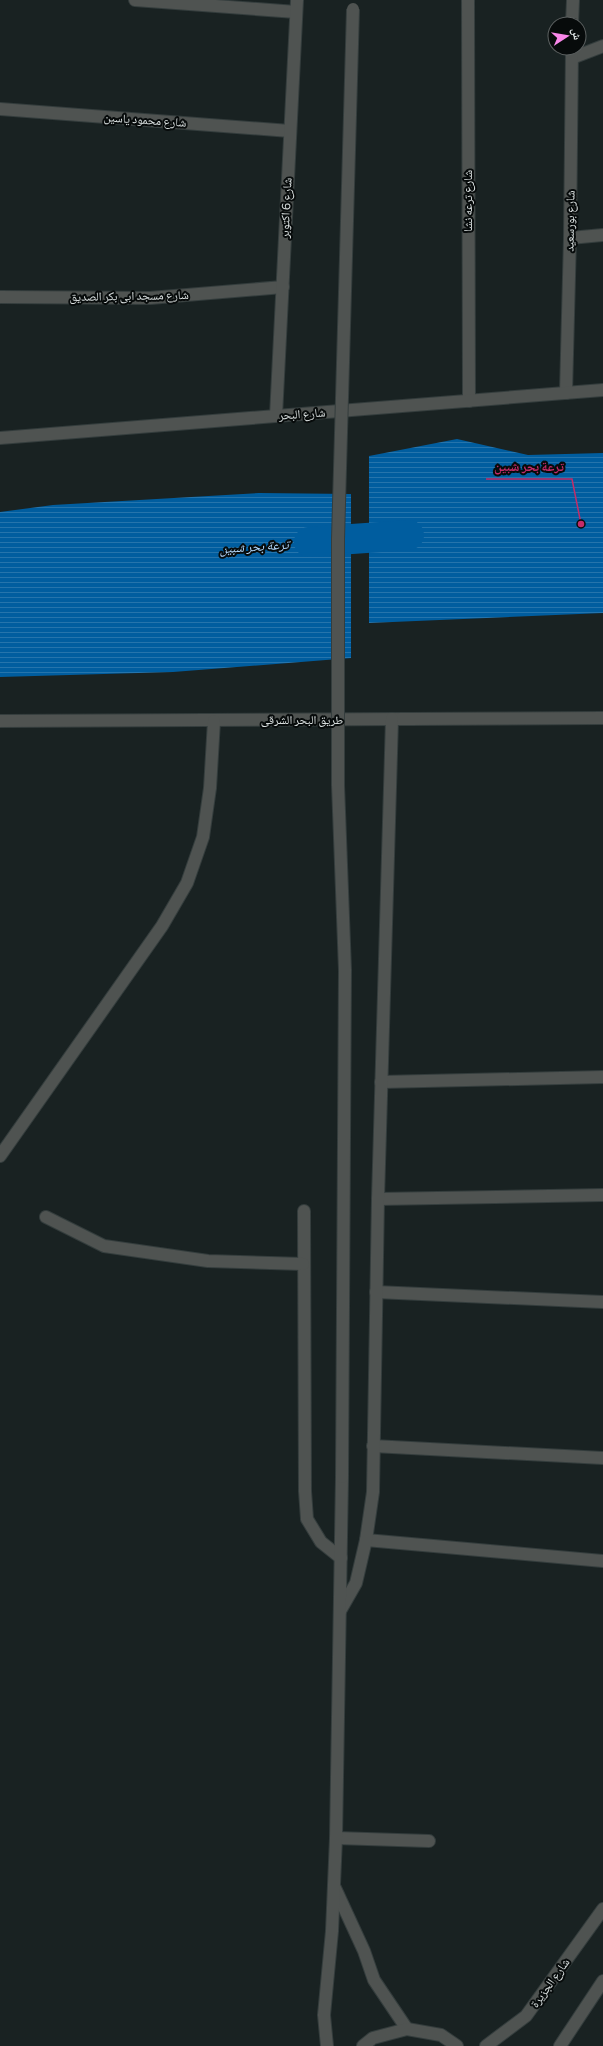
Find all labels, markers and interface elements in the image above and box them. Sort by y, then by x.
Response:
north arrow [547,16,587,56]
text: ش [568,27,585,42]
street label: شارع محمود ياسين [103,109,187,131]
street label: شارع ترعه نشا [460,170,476,232]
street label: شارع 6 اكتوبر [276,177,296,240]
street label: شارع بورسعيد [561,190,579,252]
street label: شارع مسجد ابى بكر الصديق [69,287,189,305]
street label: شارع البحر [277,404,326,424]
callout: ترعة بحر شبين [486,454,572,479]
text: ترعة بحر شبين [494,458,564,475]
water label: ترعة بحر شبين [219,535,292,557]
street label: طريق البحر الشرقى [261,712,343,727]
street label: شارع الجزيرة [527,1955,573,2011]

